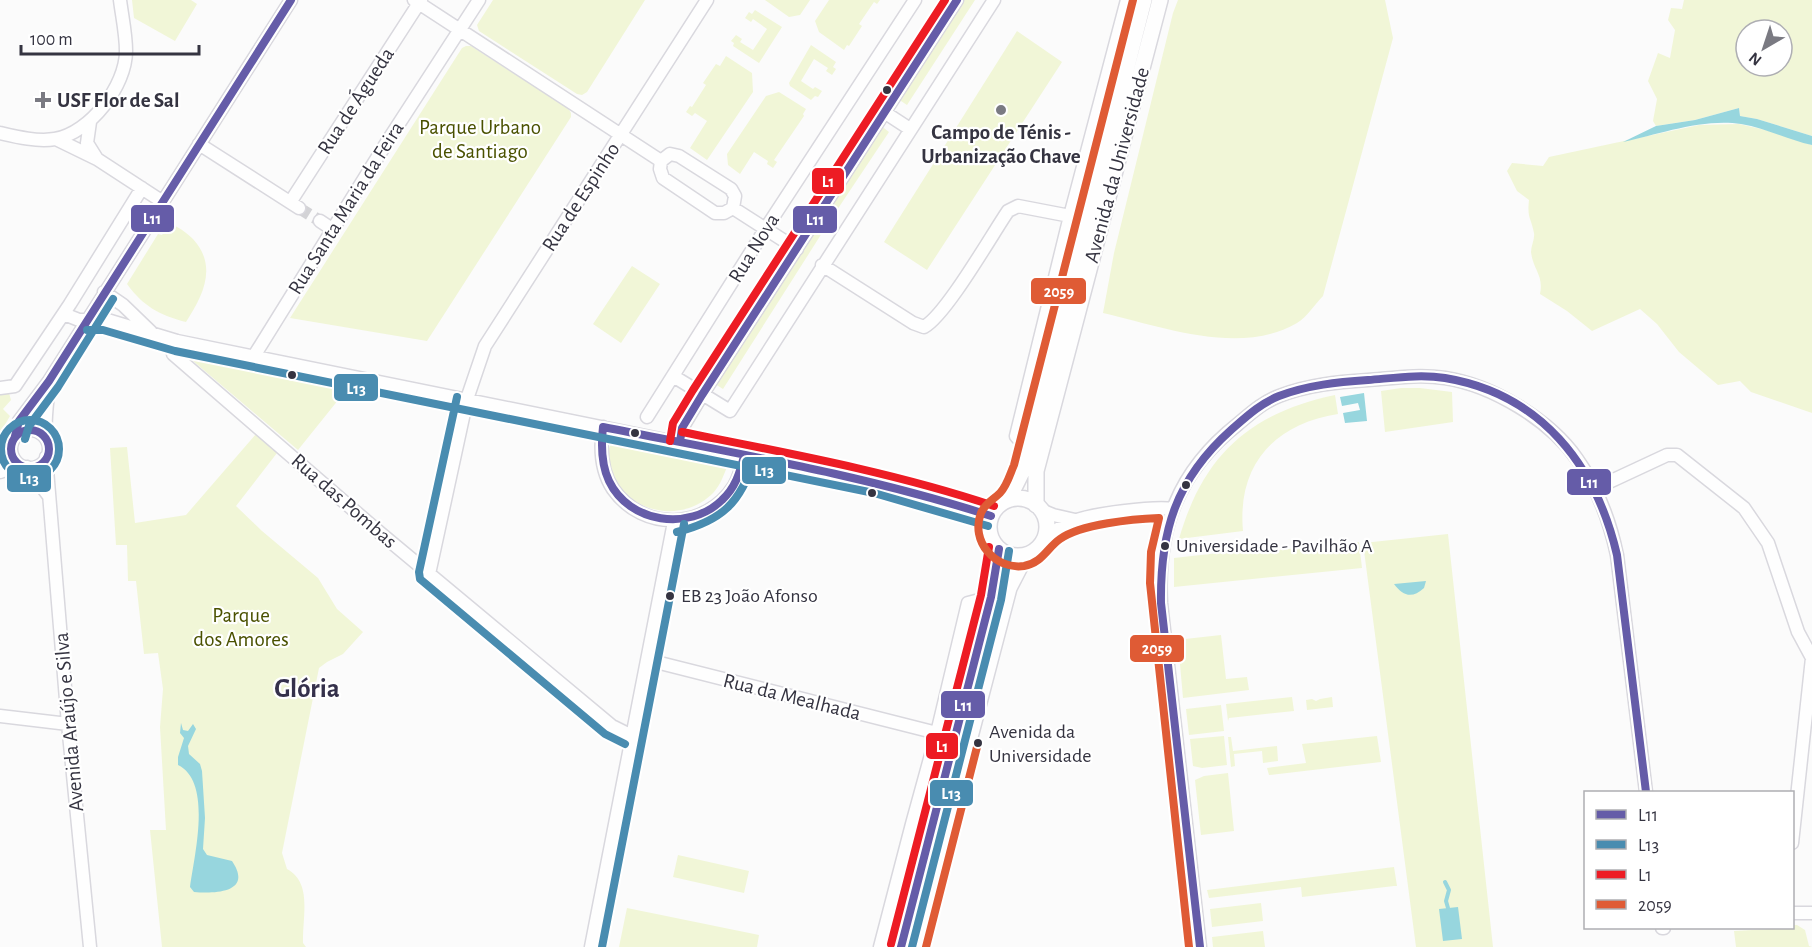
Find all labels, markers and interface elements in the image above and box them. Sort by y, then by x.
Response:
scale bar [21,18,200,56]
north arrow [1734,18,1794,78]
text: 100 m [30,31,73,49]
street label: Rua de Águeda [312,43,398,158]
text: N [1746,49,1765,69]
street label: Avenida da Universidade [1081,65,1153,265]
unlabelled marker [881,84,893,96]
place label: USF Flor de Sal [57,90,180,111]
marker: USF Flor de Sal [34,91,52,109]
marker: Campo de Ténis - Urbanização Chave [994,103,1008,117]
park label: Parque Urbano de Santiago [419,117,541,162]
street label: Rua Santa Maria da Feira [284,118,408,298]
place label: Campo de Ténis - Urbanização Chave [921,122,1081,167]
street label: Rua de Espinho [538,139,624,255]
line badge: L1 [811,167,845,195]
text: L1 [822,174,834,190]
line badge: L11 [130,204,175,233]
line badge: L11 [792,205,838,234]
street label: Rua Nova [725,209,784,286]
text: L11 [143,211,161,227]
text: L11 [806,212,824,228]
line badge: 2059 [1030,277,1087,305]
text: 2059 [1044,284,1075,300]
unlabelled marker [286,369,298,381]
line badge: L13 [333,373,379,402]
text: L13 [346,381,366,397]
unlabelled marker [629,427,641,439]
street label: Rua das Pombas [287,450,401,552]
line badge: L13 [741,456,787,485]
text: L13 [754,463,774,479]
line badge: L13 [6,464,52,493]
line badge: L11 [1566,468,1612,496]
text: L13 [19,471,39,487]
text: L11 [1580,475,1598,491]
unlabelled marker [1180,479,1192,491]
unlabelled marker [866,487,878,499]
place label: Universidade - Pavilhão A [1176,536,1373,556]
marker: Universidade - Pavilhão A [1159,540,1171,552]
place label: EB 23 João Afonso [681,586,818,606]
marker: EB 23 João Afonso [664,590,676,602]
park label: Parque dos Amores [193,605,289,650]
street label: Avenida Araújo e Silva [51,631,87,812]
line badge: 2059 [1129,634,1185,663]
text: 2059 [1142,641,1173,657]
street label: Rua da Mealhada [721,670,863,724]
district label: Glória [274,675,340,702]
line badge: L11 [940,690,986,719]
text: L11 [954,698,972,714]
place label: Avenida da Universidade [989,722,1092,766]
line badge: L1 [925,732,959,760]
marker: Avenida da Universidade [972,737,984,749]
text: L1 [936,739,948,755]
line badge: L13 [929,779,974,807]
text: L13 [941,786,961,802]
legend [1584,791,1794,929]
text: L11 [1638,807,1658,825]
text: L13 [1638,837,1659,855]
text: L1 [1638,867,1652,885]
text: 2059 [1638,897,1672,915]

